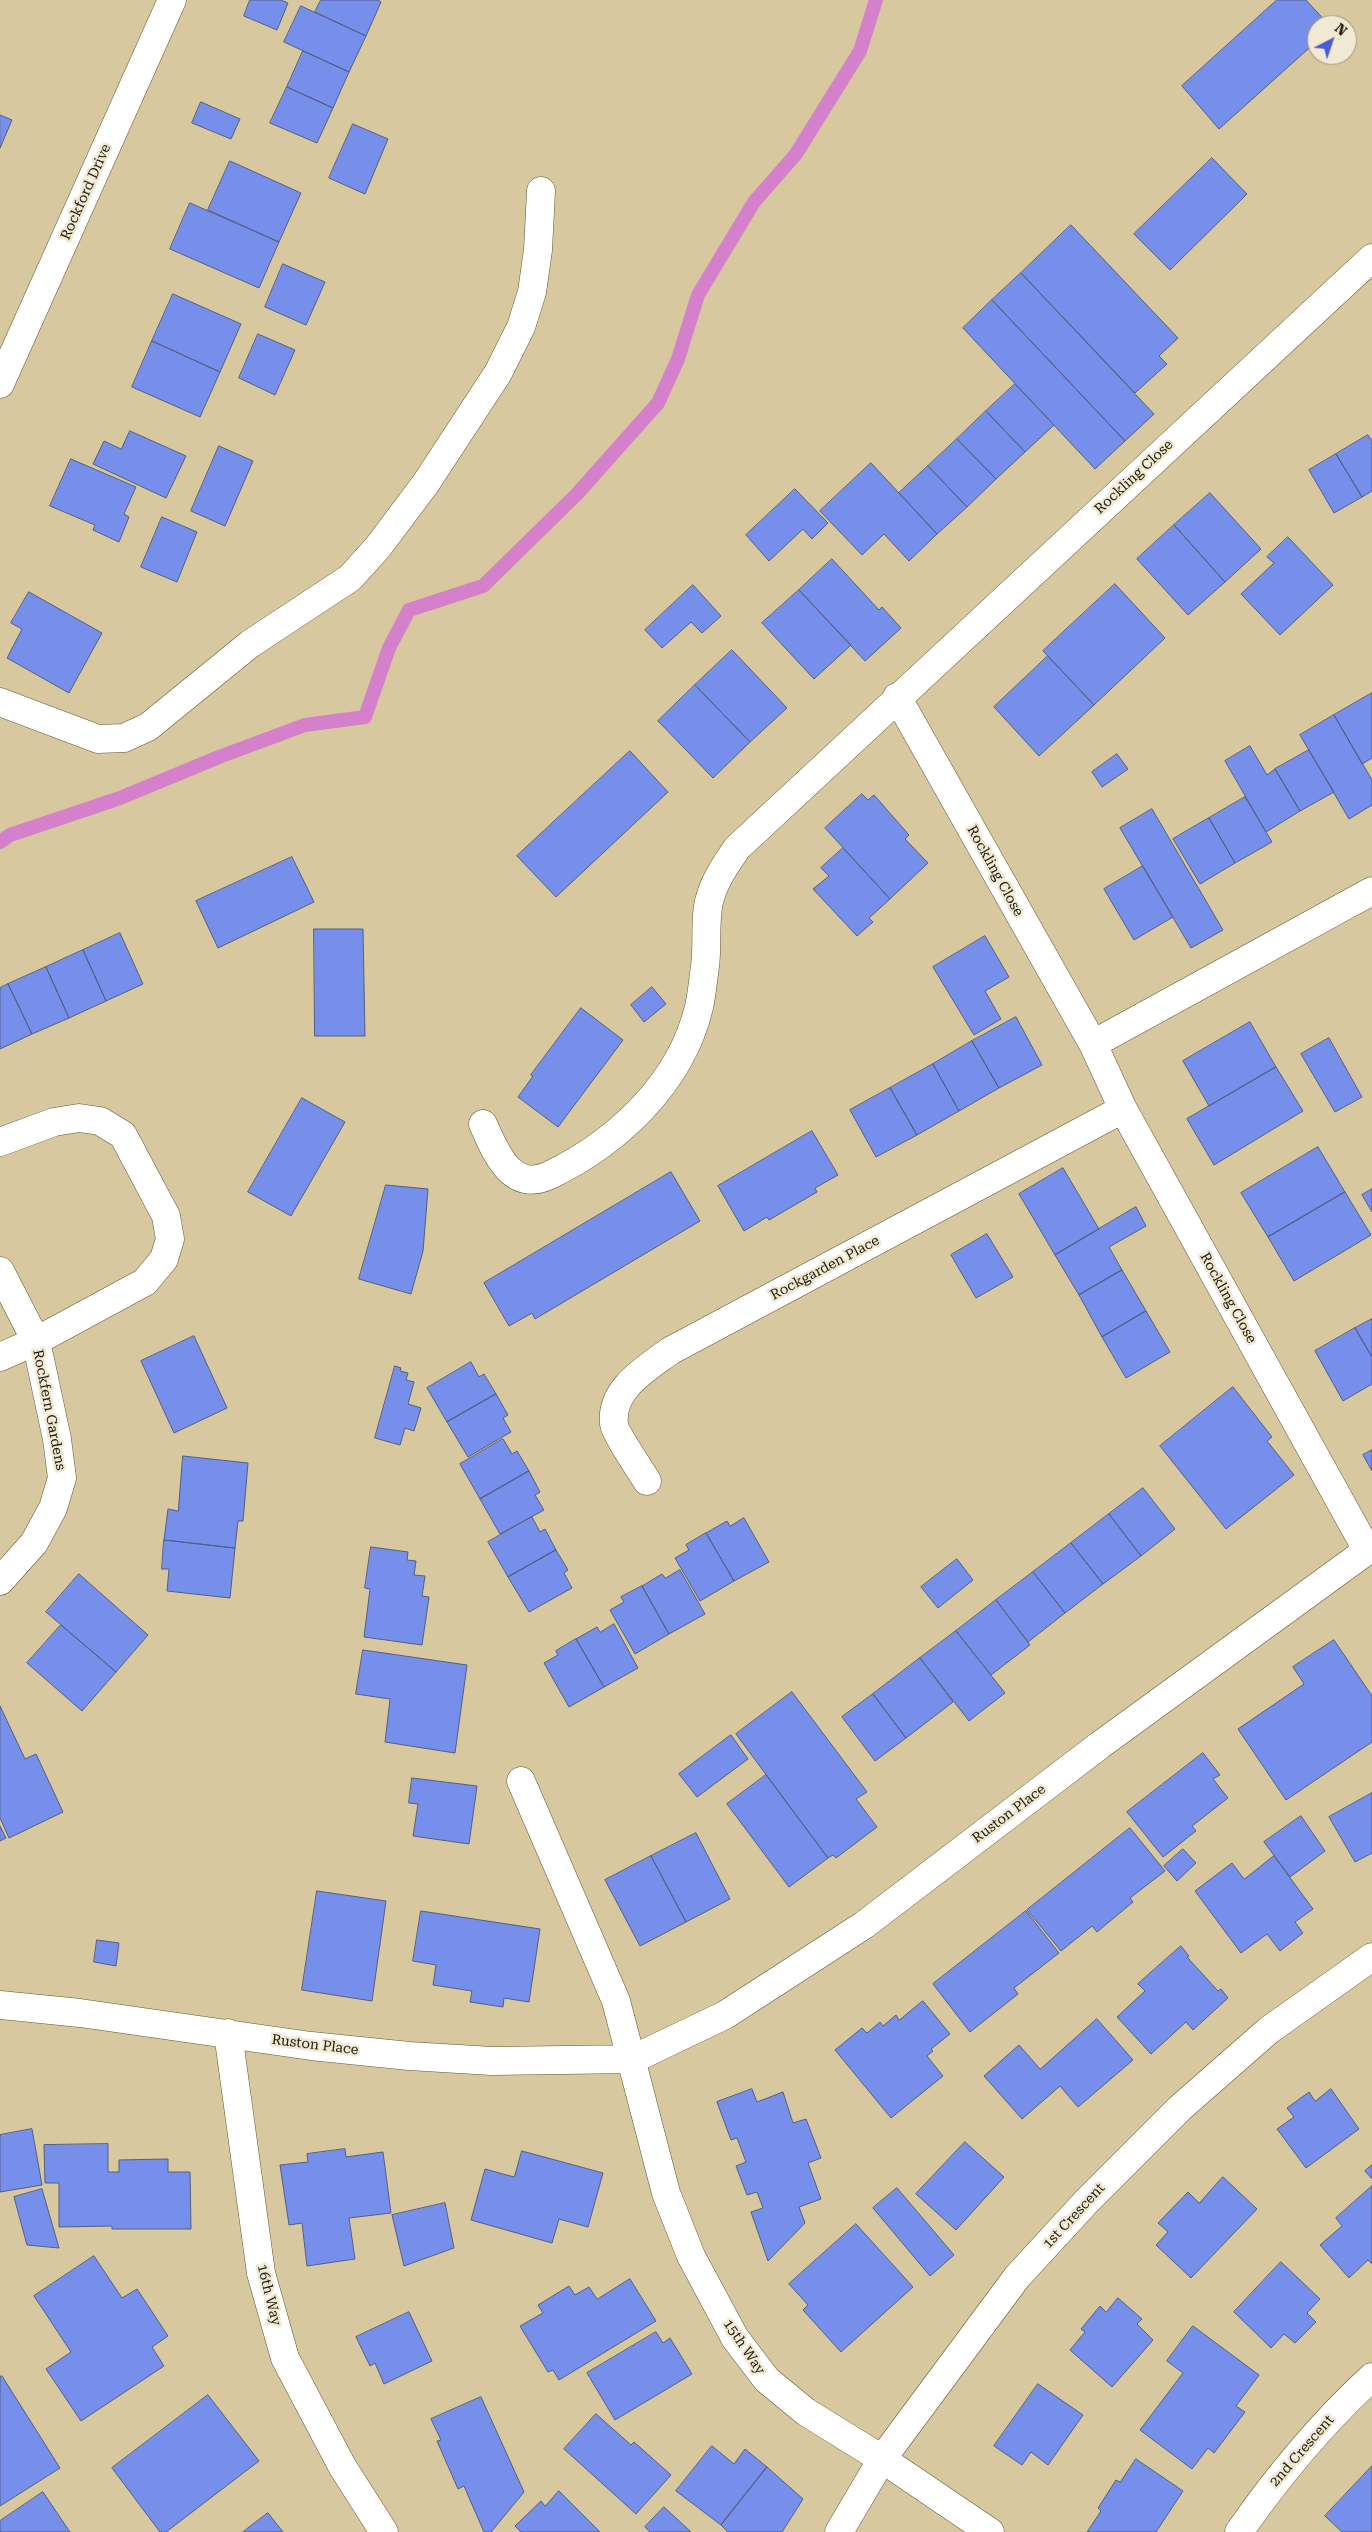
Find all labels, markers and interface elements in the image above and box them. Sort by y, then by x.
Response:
north arrow [1307,15,1357,65]
text: N [1332,20,1351,39]
street label: Rockford Drive [57,141,115,243]
street label: Rockling Close [1091,436,1177,518]
street label: Rockling Close [963,823,1027,919]
street label: Rockgarden Place [768,1232,882,1304]
street label: Rockling Close [1196,1250,1260,1346]
street label: Rockfern Gardens [29,1348,69,1472]
street label: Ruston Place [969,1781,1049,1847]
street label: Ruston Place [271,2031,359,2059]
street label: 1st Crescent [1040,2180,1108,2252]
street label: 16th Way [253,2263,285,2327]
street label: 15th Way [720,2316,768,2378]
street label: 2nd Crescent [1266,2412,1338,2490]

